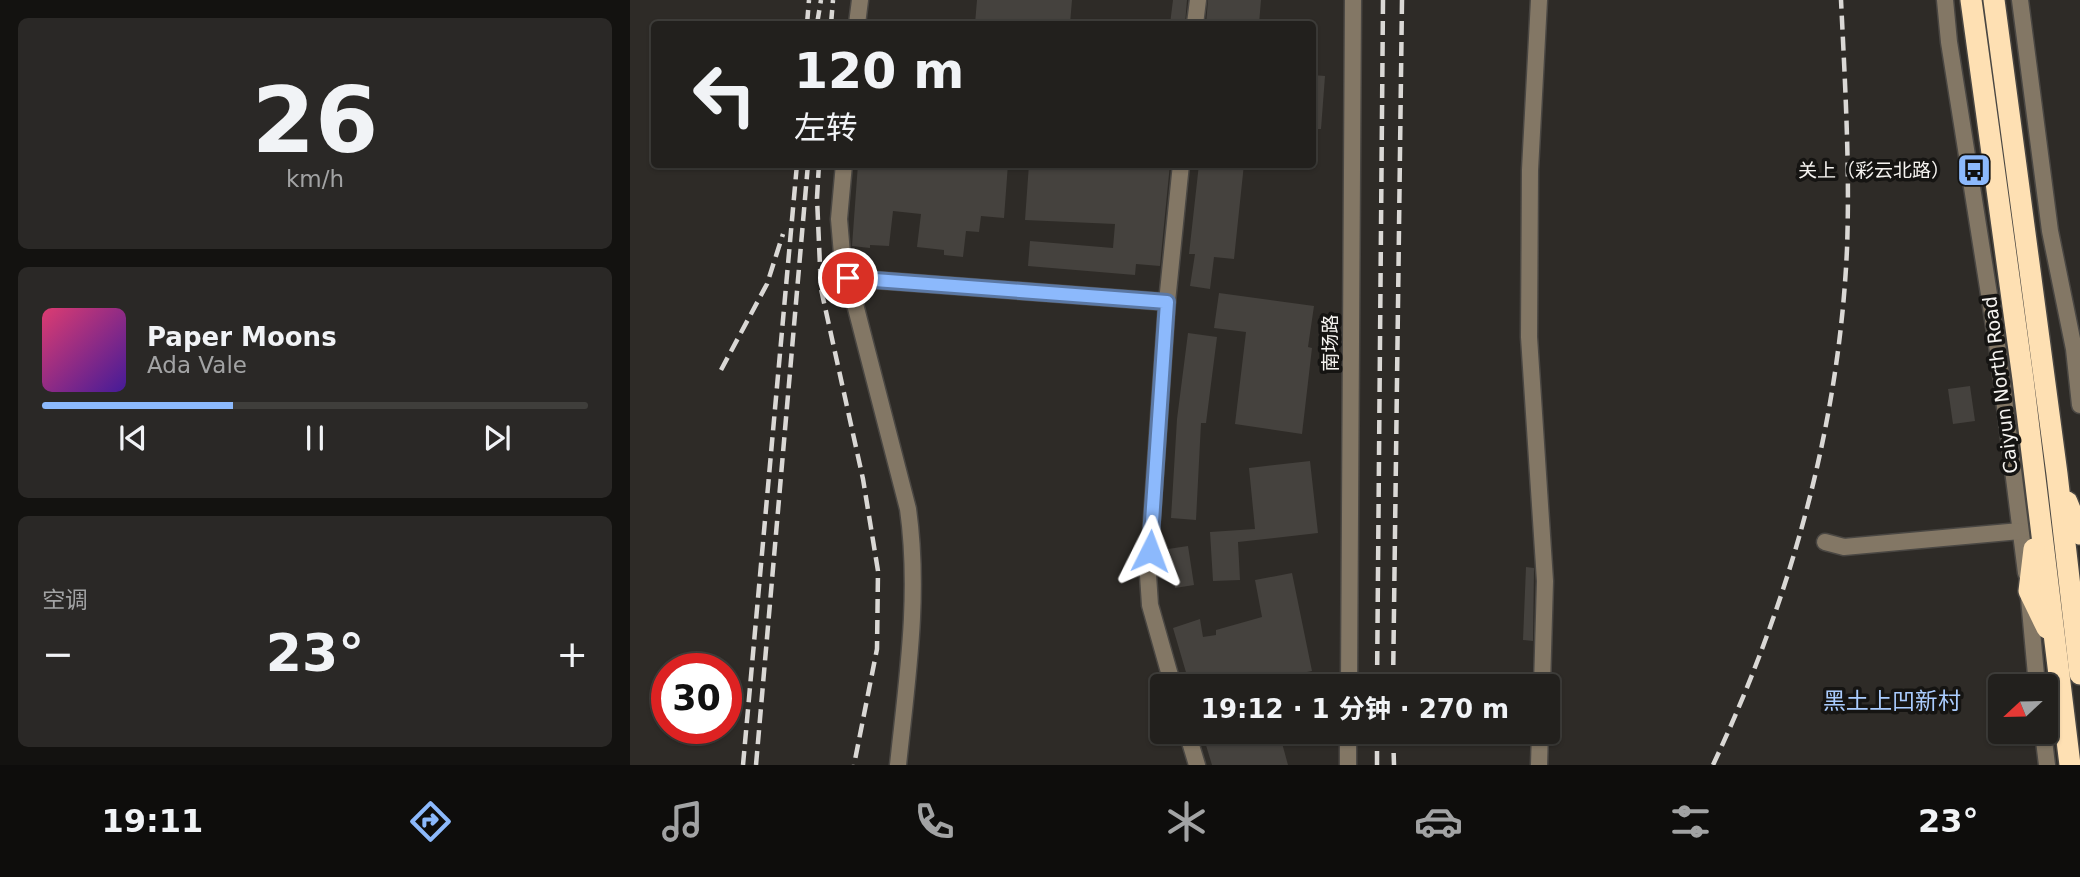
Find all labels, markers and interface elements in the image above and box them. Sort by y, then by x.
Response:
text: 120 m [794,43,964,100]
icon: left [679,49,770,140]
text: 26 [252,68,378,173]
text: 左转 [794,109,858,147]
bus stop icon: 关上（彩云北路） [1955,151,1993,189]
place label: 关上（彩云北路） [1798,159,1950,181]
text: km/h [286,166,344,192]
pin [818,248,878,308]
icon: arrive [829,259,867,297]
street label: Caiyun North Road [1978,295,2022,475]
street label: 南场路 [1319,314,1341,372]
text: Paper Moons [147,322,337,352]
text: Ada Vale [147,352,247,378]
icon: previous [114,419,152,457]
icon: pause [296,419,334,457]
icon: next [478,419,516,457]
position arrow [1113,514,1187,588]
text: 空调 [42,587,88,613]
text: 23° [266,623,364,683]
text: − [42,632,74,676]
text: + [556,632,588,676]
speed limit sign: 30 [651,653,742,744]
north arrow [1988,674,2058,744]
map controls [1988,674,2058,744]
district label: 黑土上凹新村 [1823,688,1961,714]
text: 19:12 · 1 分钟 · 270 m [1201,694,1509,724]
icon: directions [406,797,455,846]
icon: music [658,797,707,846]
icon: phone [910,797,959,846]
icon: climate [1162,797,1211,846]
icon: car [1414,797,1463,846]
icon: filters [1666,797,1715,846]
text: 19:11 [101,802,203,840]
text: 23° [1918,802,1978,840]

